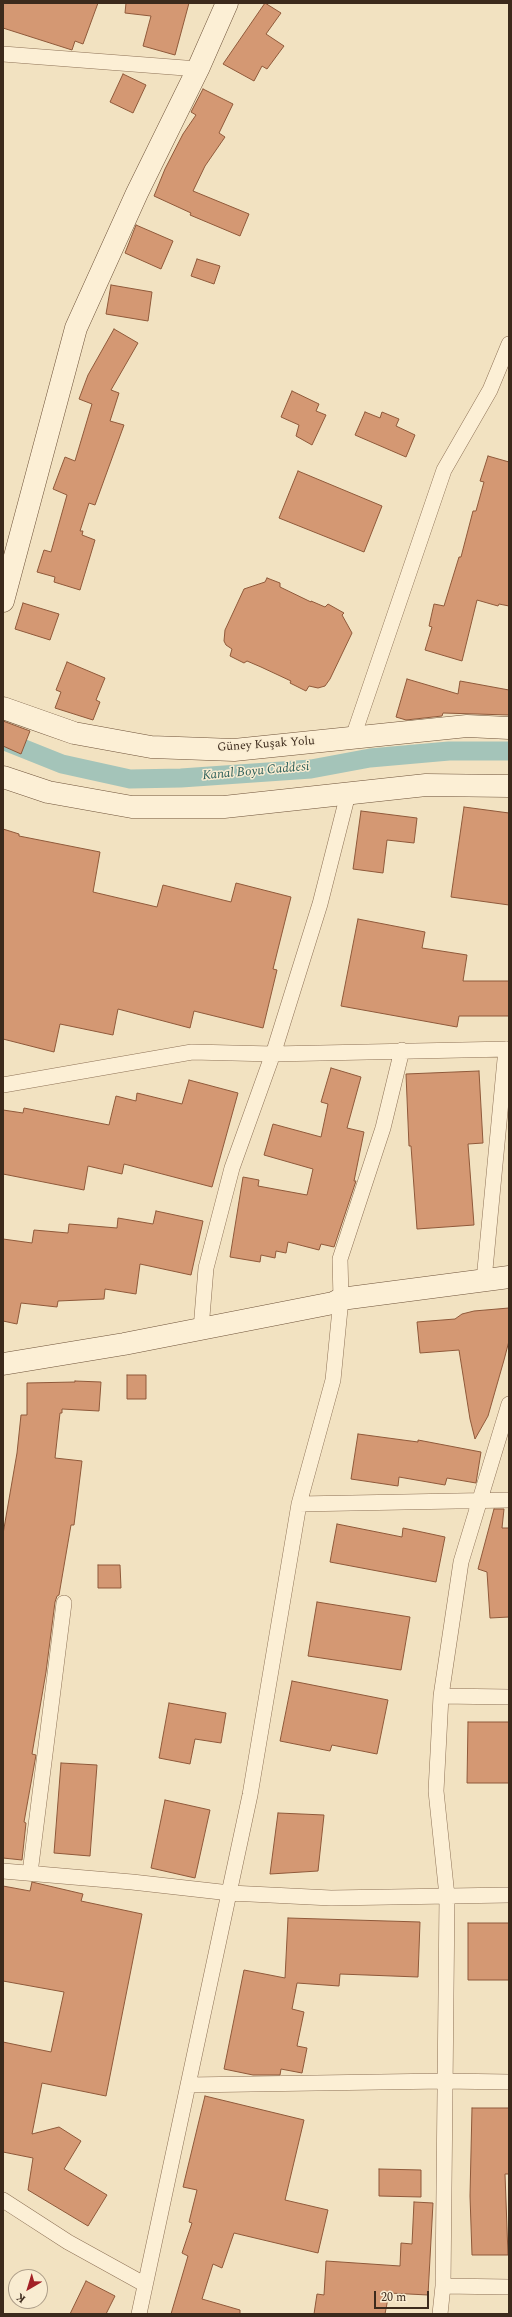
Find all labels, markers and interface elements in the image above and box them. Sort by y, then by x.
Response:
street label: Güney Kuşak Yolu [217,734,315,756]
water label: Kanal Boyu Caddesi [202,760,310,784]
north arrow [8,2269,48,2309]
scale bar [376,2283,431,2309]
text: 20 m [381,2288,406,2307]
text: K [12,2289,30,2307]

